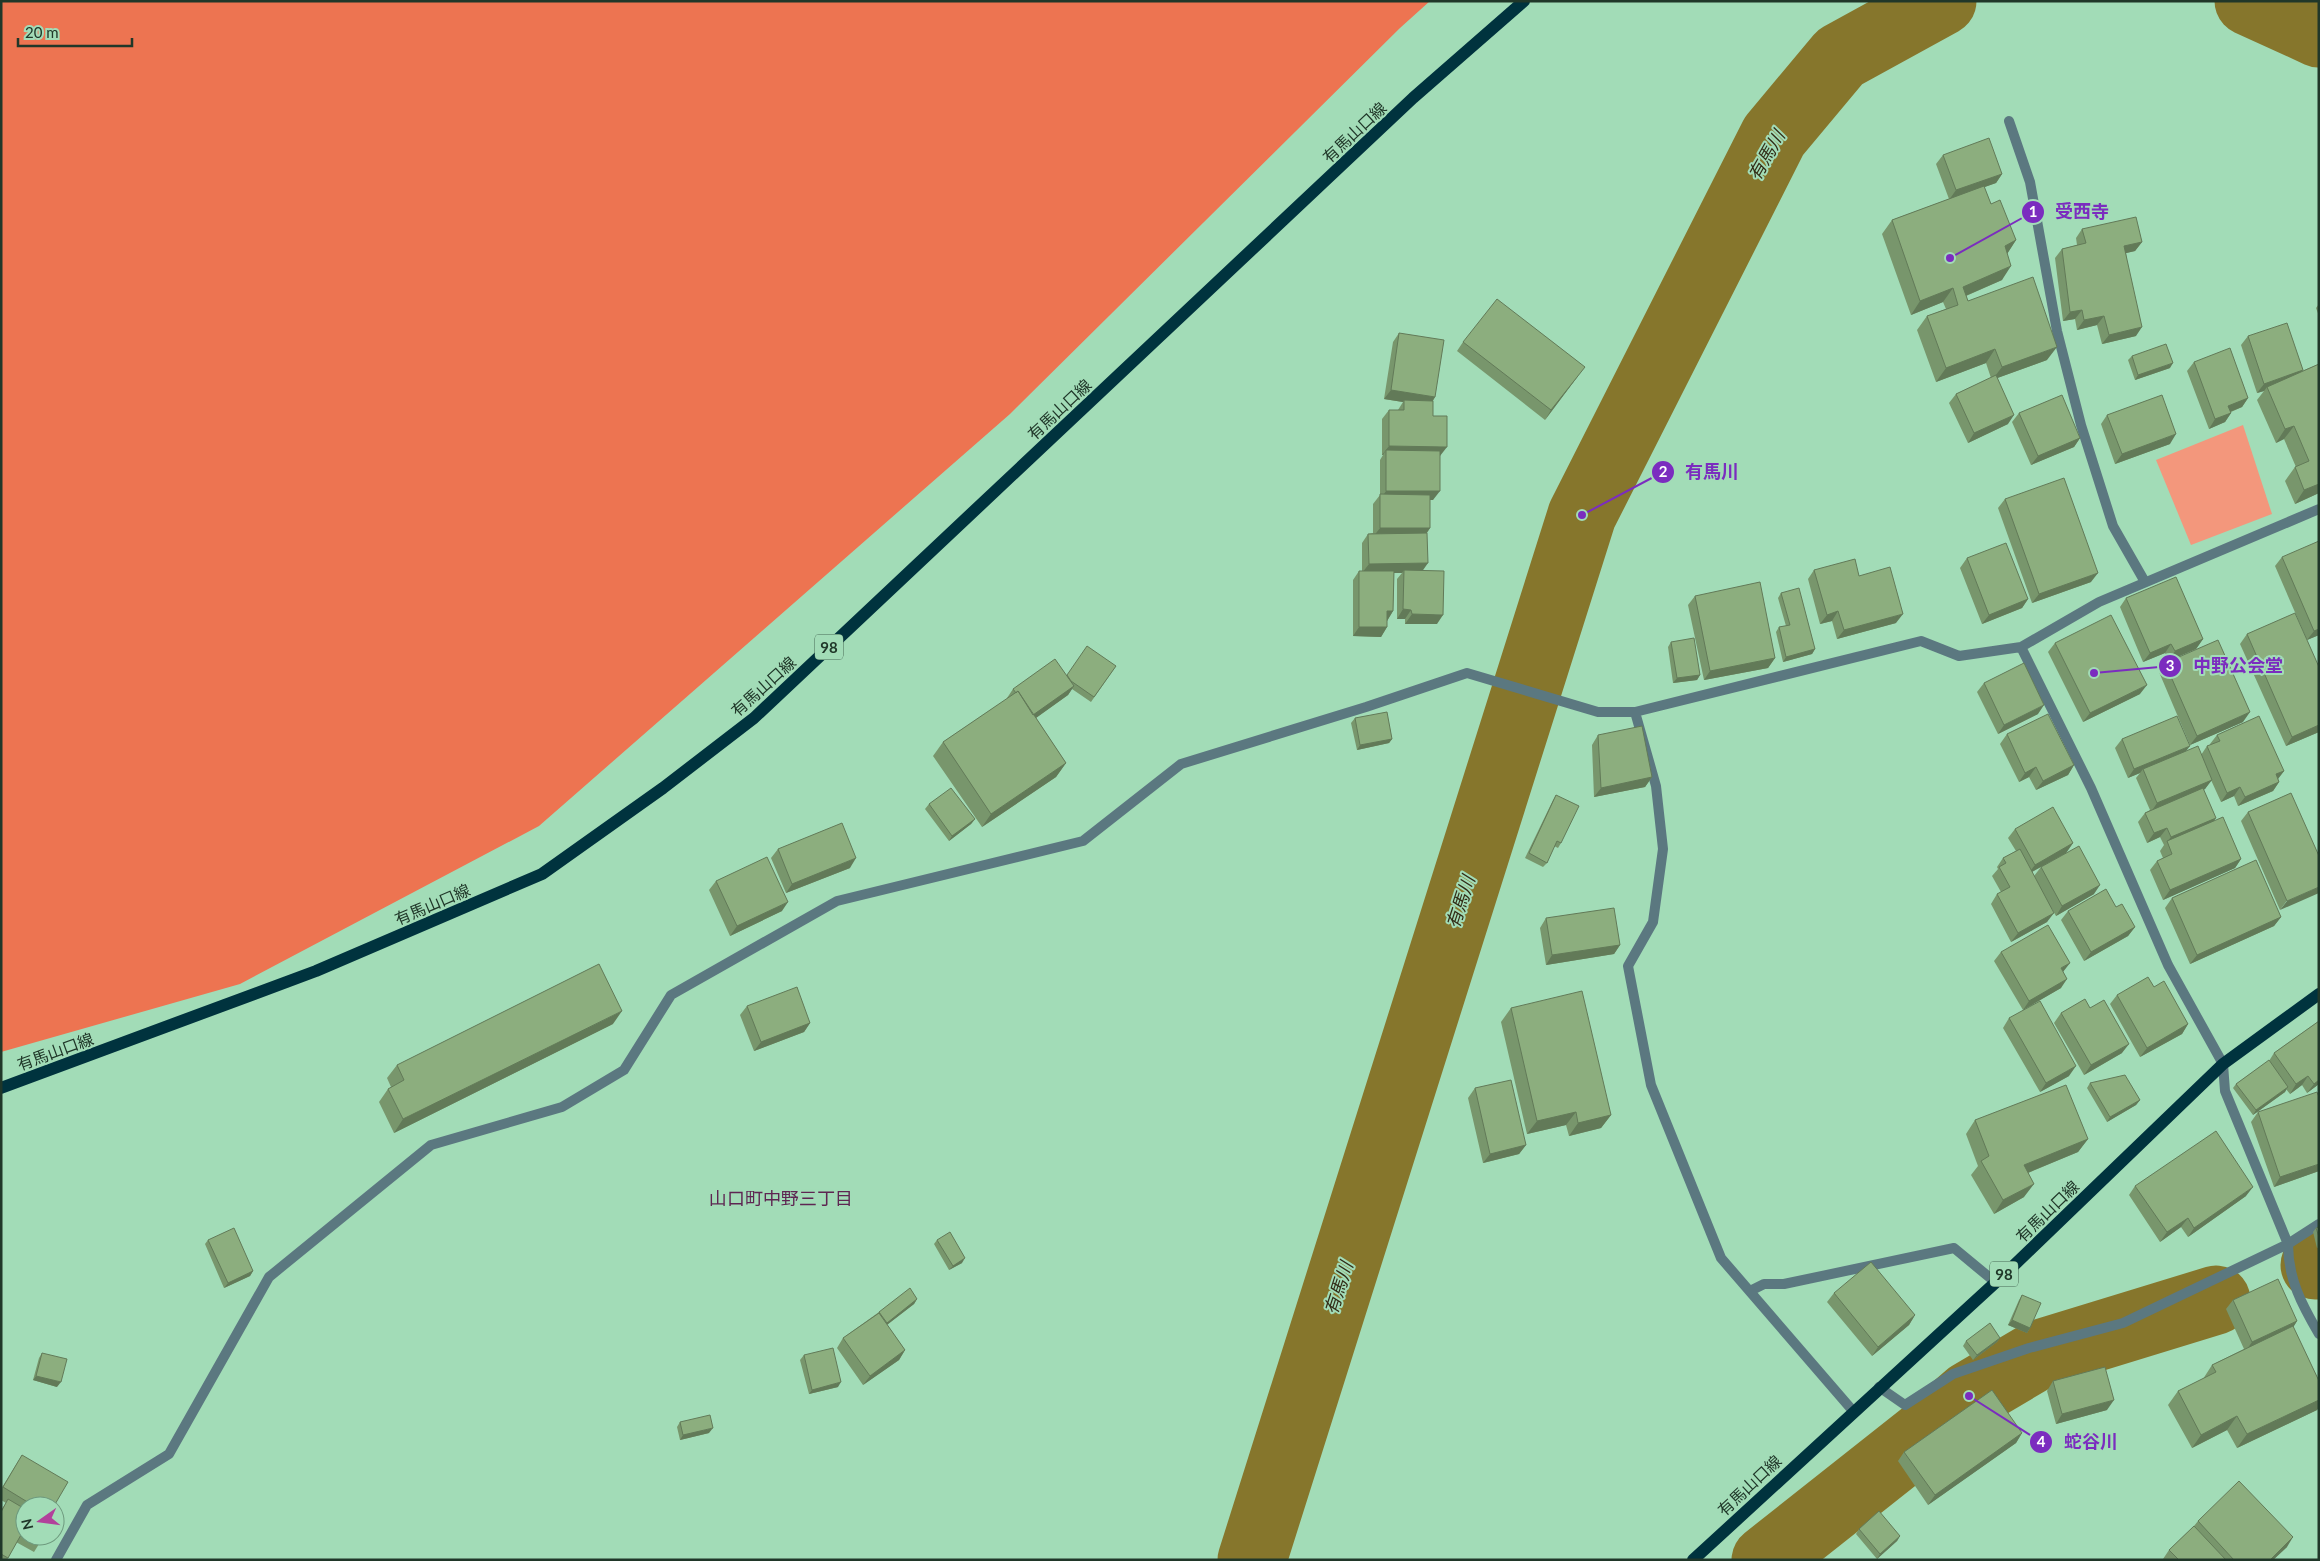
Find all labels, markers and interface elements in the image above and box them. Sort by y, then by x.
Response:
scale bar [18,15,131,47]
text: 20 m [25,23,59,41]
street label: 有馬山口線 [1318,98,1390,166]
water label: 有馬川 [1743,124,1790,184]
callout: 受西寺 [2020,195,2119,228]
text: 受西寺 [2055,200,2109,222]
text: 1 [2029,202,2037,220]
street label: 有馬山口線 [1023,375,1095,443]
callout: 有馬川 [1650,455,1749,488]
text: 有馬川 [1685,460,1739,482]
text: 2 [1659,462,1668,480]
road number: 98 [815,634,843,660]
callout: 中野公会堂 [2158,649,2293,682]
street label: 有馬山口線 [727,652,799,720]
text: 中野公会堂 [2193,654,2283,676]
text: 3 [2166,656,2174,674]
water label: 有馬川 [1441,871,1479,931]
street label: 有馬山口線 [391,880,473,928]
street label: 有馬山口線 [14,1028,96,1074]
street label: 有馬山口線 [2012,1176,2082,1246]
district label: 山口町中野三丁目 [709,1187,853,1209]
water label: 有馬川 [1319,1257,1357,1317]
road number: 98 [1990,1262,2018,1286]
callout: 蛇谷川 [2029,1425,2128,1458]
text: 蛇谷川 [2064,1430,2118,1452]
text: 4 [2037,1432,2046,1450]
street label: 有馬山口線 [1713,1451,1785,1519]
north arrow [15,1496,65,1546]
text: N [17,1517,36,1532]

